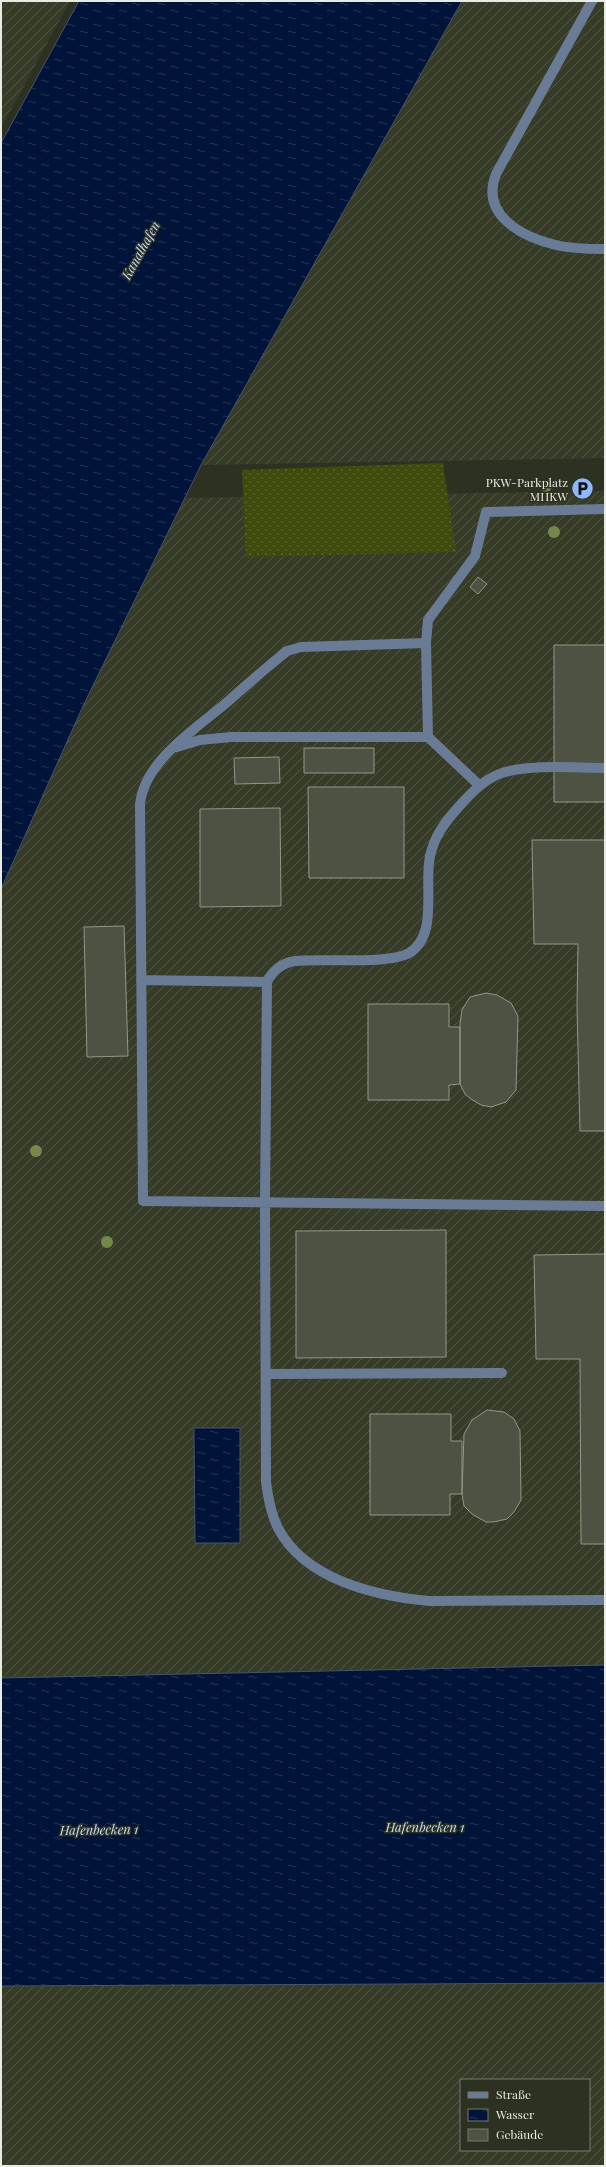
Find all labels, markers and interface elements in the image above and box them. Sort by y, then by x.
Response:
water label: Kanalhafen [116,218,163,283]
place label: PKW-Parkplatz MHKW [486,474,568,504]
parking icon: PKW-Parkplatz MHKW [570,476,596,502]
water label: Hafenbecken 1 [385,1818,465,1835]
water label: Hafenbecken 1 [58,1820,139,1838]
legend [460,2079,590,2151]
text: Straße [496,2086,531,2102]
text: Wasser [495,2106,535,2122]
text: Gebäude [496,2126,543,2142]

